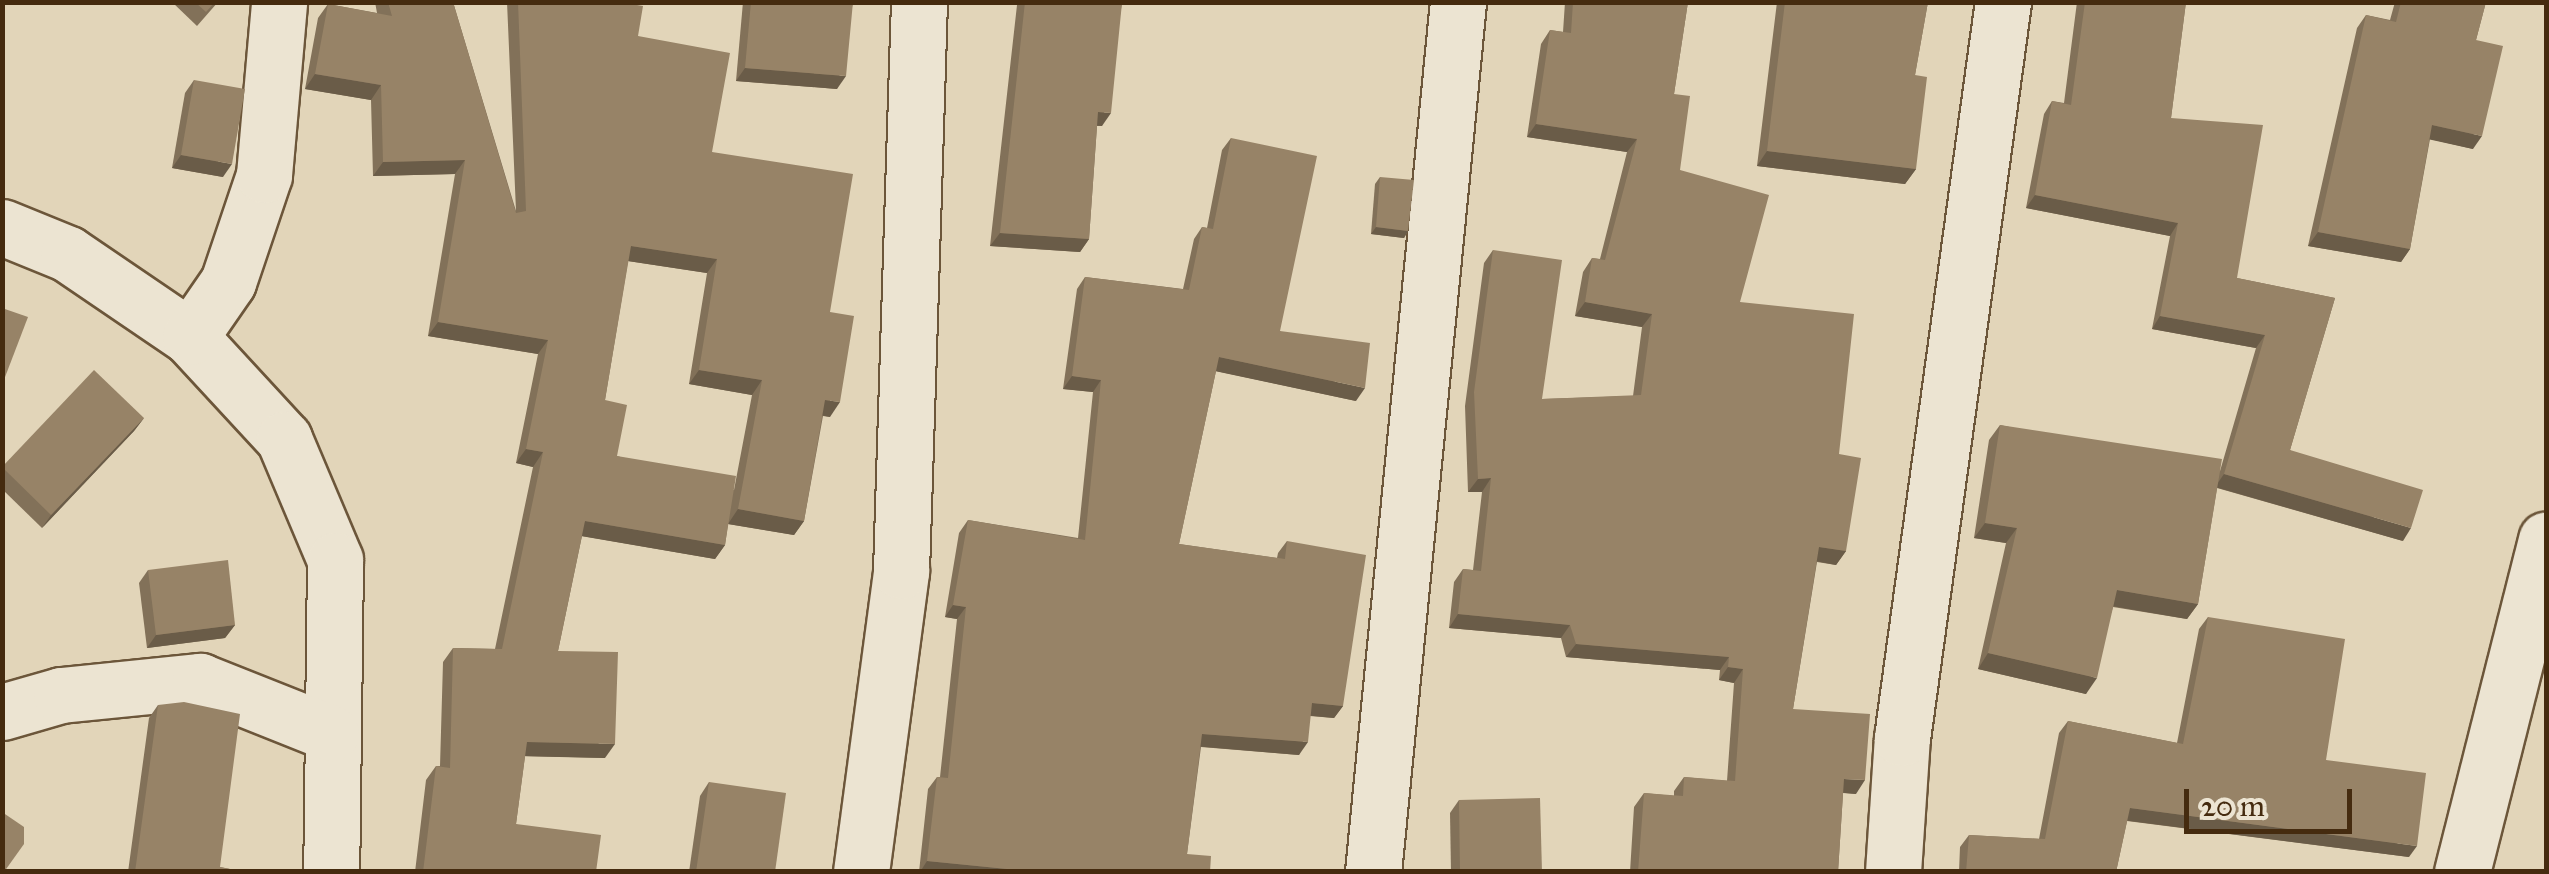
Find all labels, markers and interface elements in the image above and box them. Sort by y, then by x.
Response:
scale bar [2189,769,2356,831]
text: 20 m [2201,788,2265,824]

